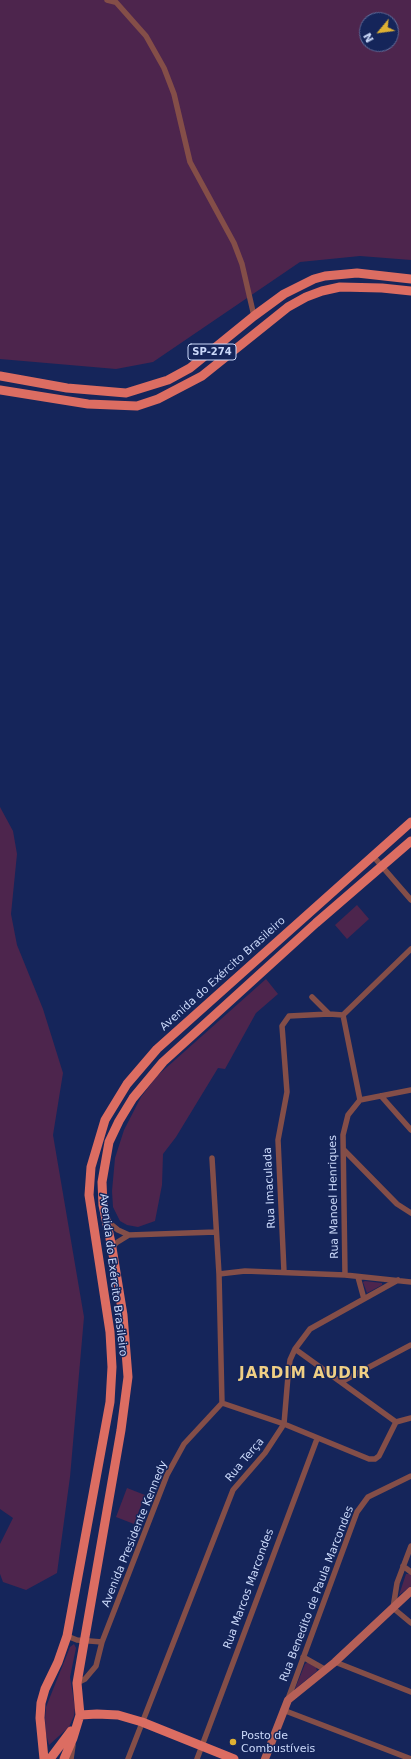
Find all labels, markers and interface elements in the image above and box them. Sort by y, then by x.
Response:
north arrow [359,12,399,52]
text: N [361,30,377,45]
road number: SP-274 [188,344,236,360]
street label: Avenida do Exército Brasileiro [158,914,288,1034]
street label: Rua Manoel Henriques [326,1135,342,1259]
street label: Rua Imaculada [261,1147,279,1229]
street label: Avenida do Exército Brasileiro [96,1193,130,1357]
district label: JARDIM AUDIR [239,1365,371,1383]
street label: Rua Terça [223,1435,267,1485]
street label: Avenida Presidente Kennedy [100,1459,170,1609]
street label: Rua Benedito de Paula Marcondes [277,1504,357,1684]
street label: Rua Marcos Marcondes [221,1527,277,1651]
place label: Posto de Combustíveis [241,1729,315,1755]
marker: Posto de Combustíveis [228,1737,238,1747]

